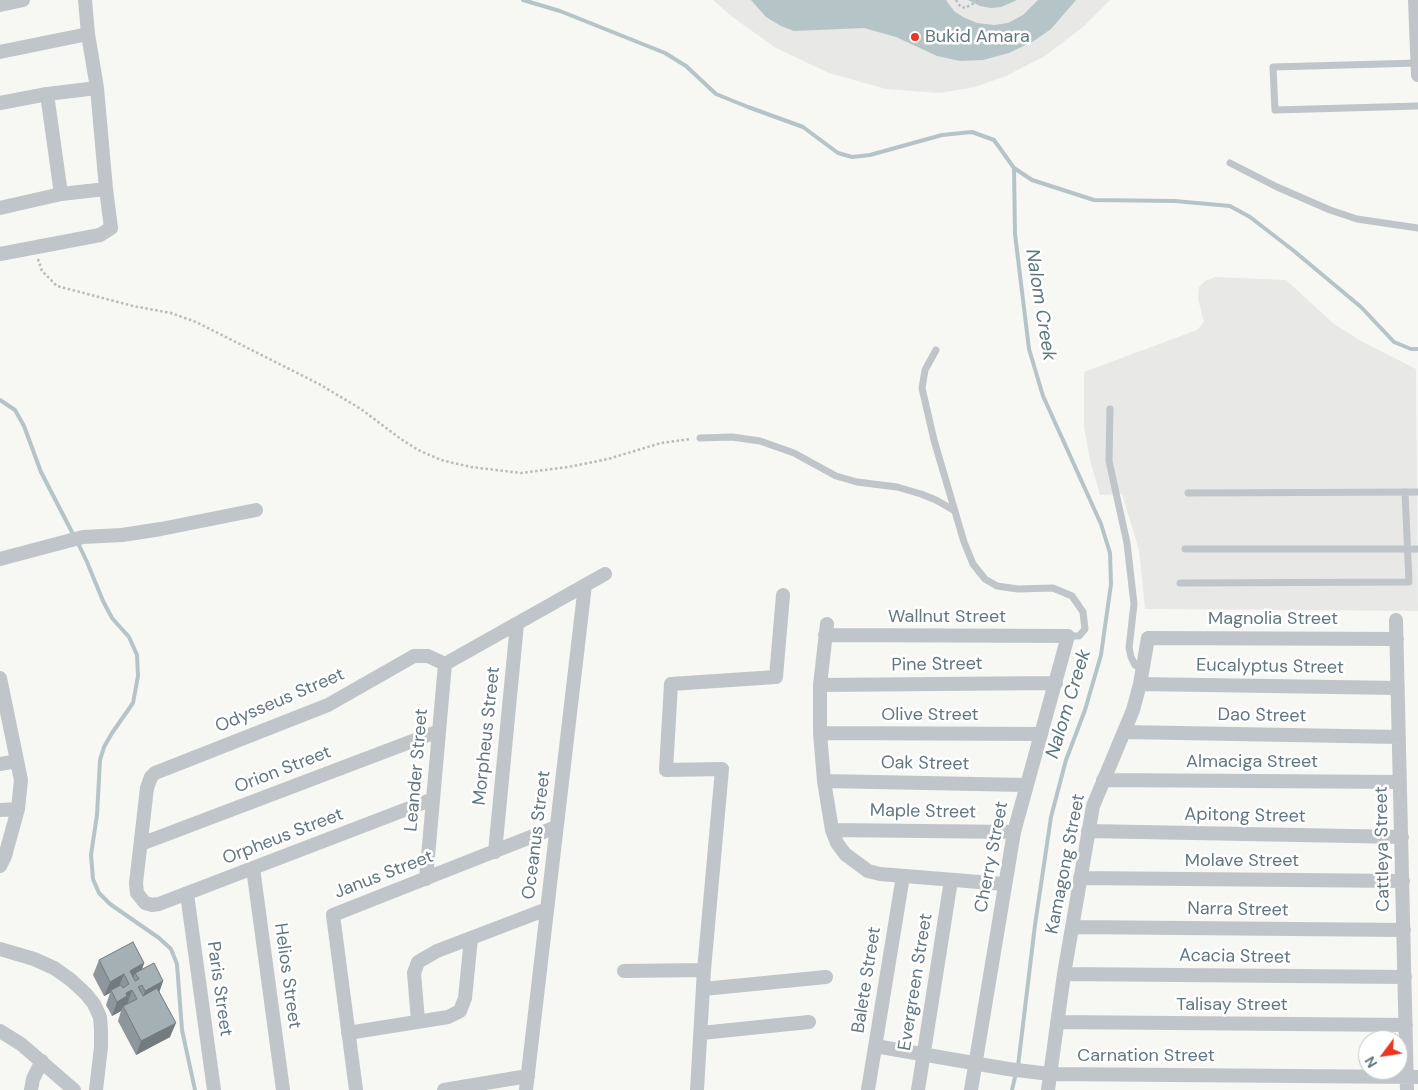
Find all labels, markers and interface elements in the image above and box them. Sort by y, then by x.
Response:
place label: Bukid Amara [925,26,1030,48]
marker: Bukid Amara [909,31,921,43]
water label: Nalom Creek [1020,247,1060,363]
street label: Wallnut Street [888,606,1006,628]
street label: Magnolia Street [1208,608,1338,630]
water label: Nalom Creek [1042,647,1096,761]
street label: Pine Street [891,653,983,677]
street label: Eucalyptus Street [1196,655,1344,679]
street label: Odysseus Street [212,664,348,738]
street label: Morpheus Street [469,666,505,806]
street label: Olive Street [881,704,979,726]
street label: Dao Street [1217,704,1307,728]
street label: Leander Street [401,708,433,832]
street label: Orion Street [232,742,334,798]
street label: Almaciga Street [1186,751,1318,773]
street label: Oak Street [881,752,969,776]
street label: Oceanus Street [518,769,556,901]
street label: Cattleya Street [1371,786,1395,912]
street label: Kamagong Street [1042,792,1090,936]
street label: Maple Street [870,800,976,824]
street label: Cherry Street [971,800,1013,914]
street label: Orpheus Street [220,804,346,870]
street label: Apitong Street [1184,804,1306,828]
street label: Janus Street [331,846,437,904]
street label: Molave Street [1185,850,1299,872]
street label: Narra Street [1187,898,1289,922]
street label: Evergreen Street [894,912,938,1052]
street label: Helios Street [269,922,305,1030]
street label: Balete Street [848,925,886,1035]
street label: Paris Street [202,940,236,1038]
street label: Acacia Street [1179,945,1291,969]
street label: Talisay Street [1176,994,1288,1016]
north arrow [1358,1030,1408,1080]
street label: Carnation Street [1077,1045,1215,1067]
text: N [1361,1053,1381,1071]

